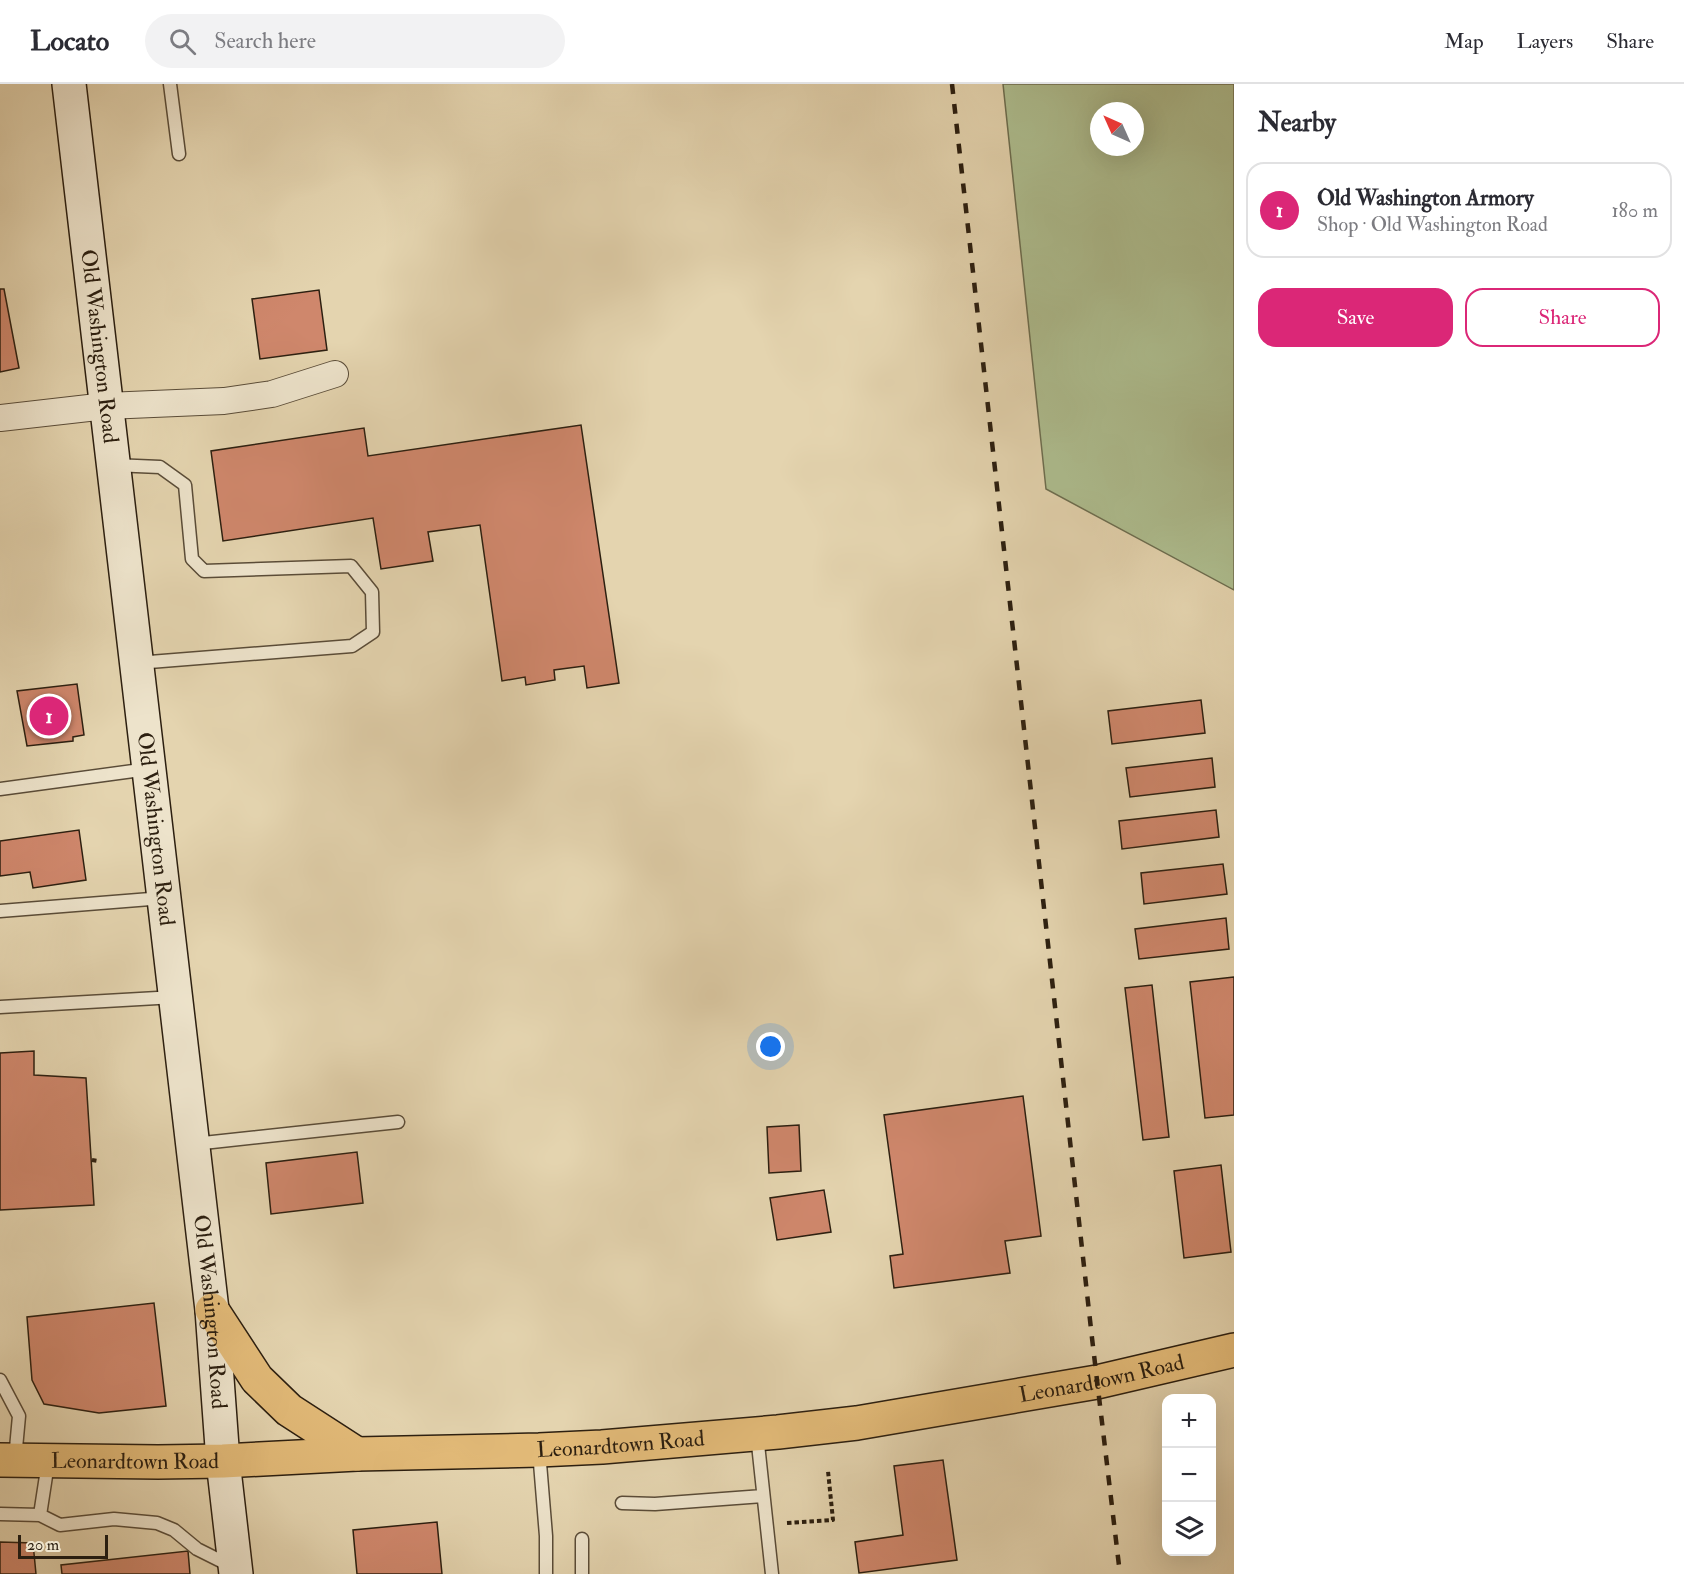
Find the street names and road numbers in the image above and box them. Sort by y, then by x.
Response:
street label: Old Washington Road [74,248,125,445]
street label: Old Washington Road [131,730,181,928]
street label: Old Washington Road [187,1213,233,1410]
street label: Leonardtown Road [1017,1348,1187,1409]
street label: Leonardtown Road [536,1424,706,1464]
street label: Leonardtown Road [51,1447,219,1476]

